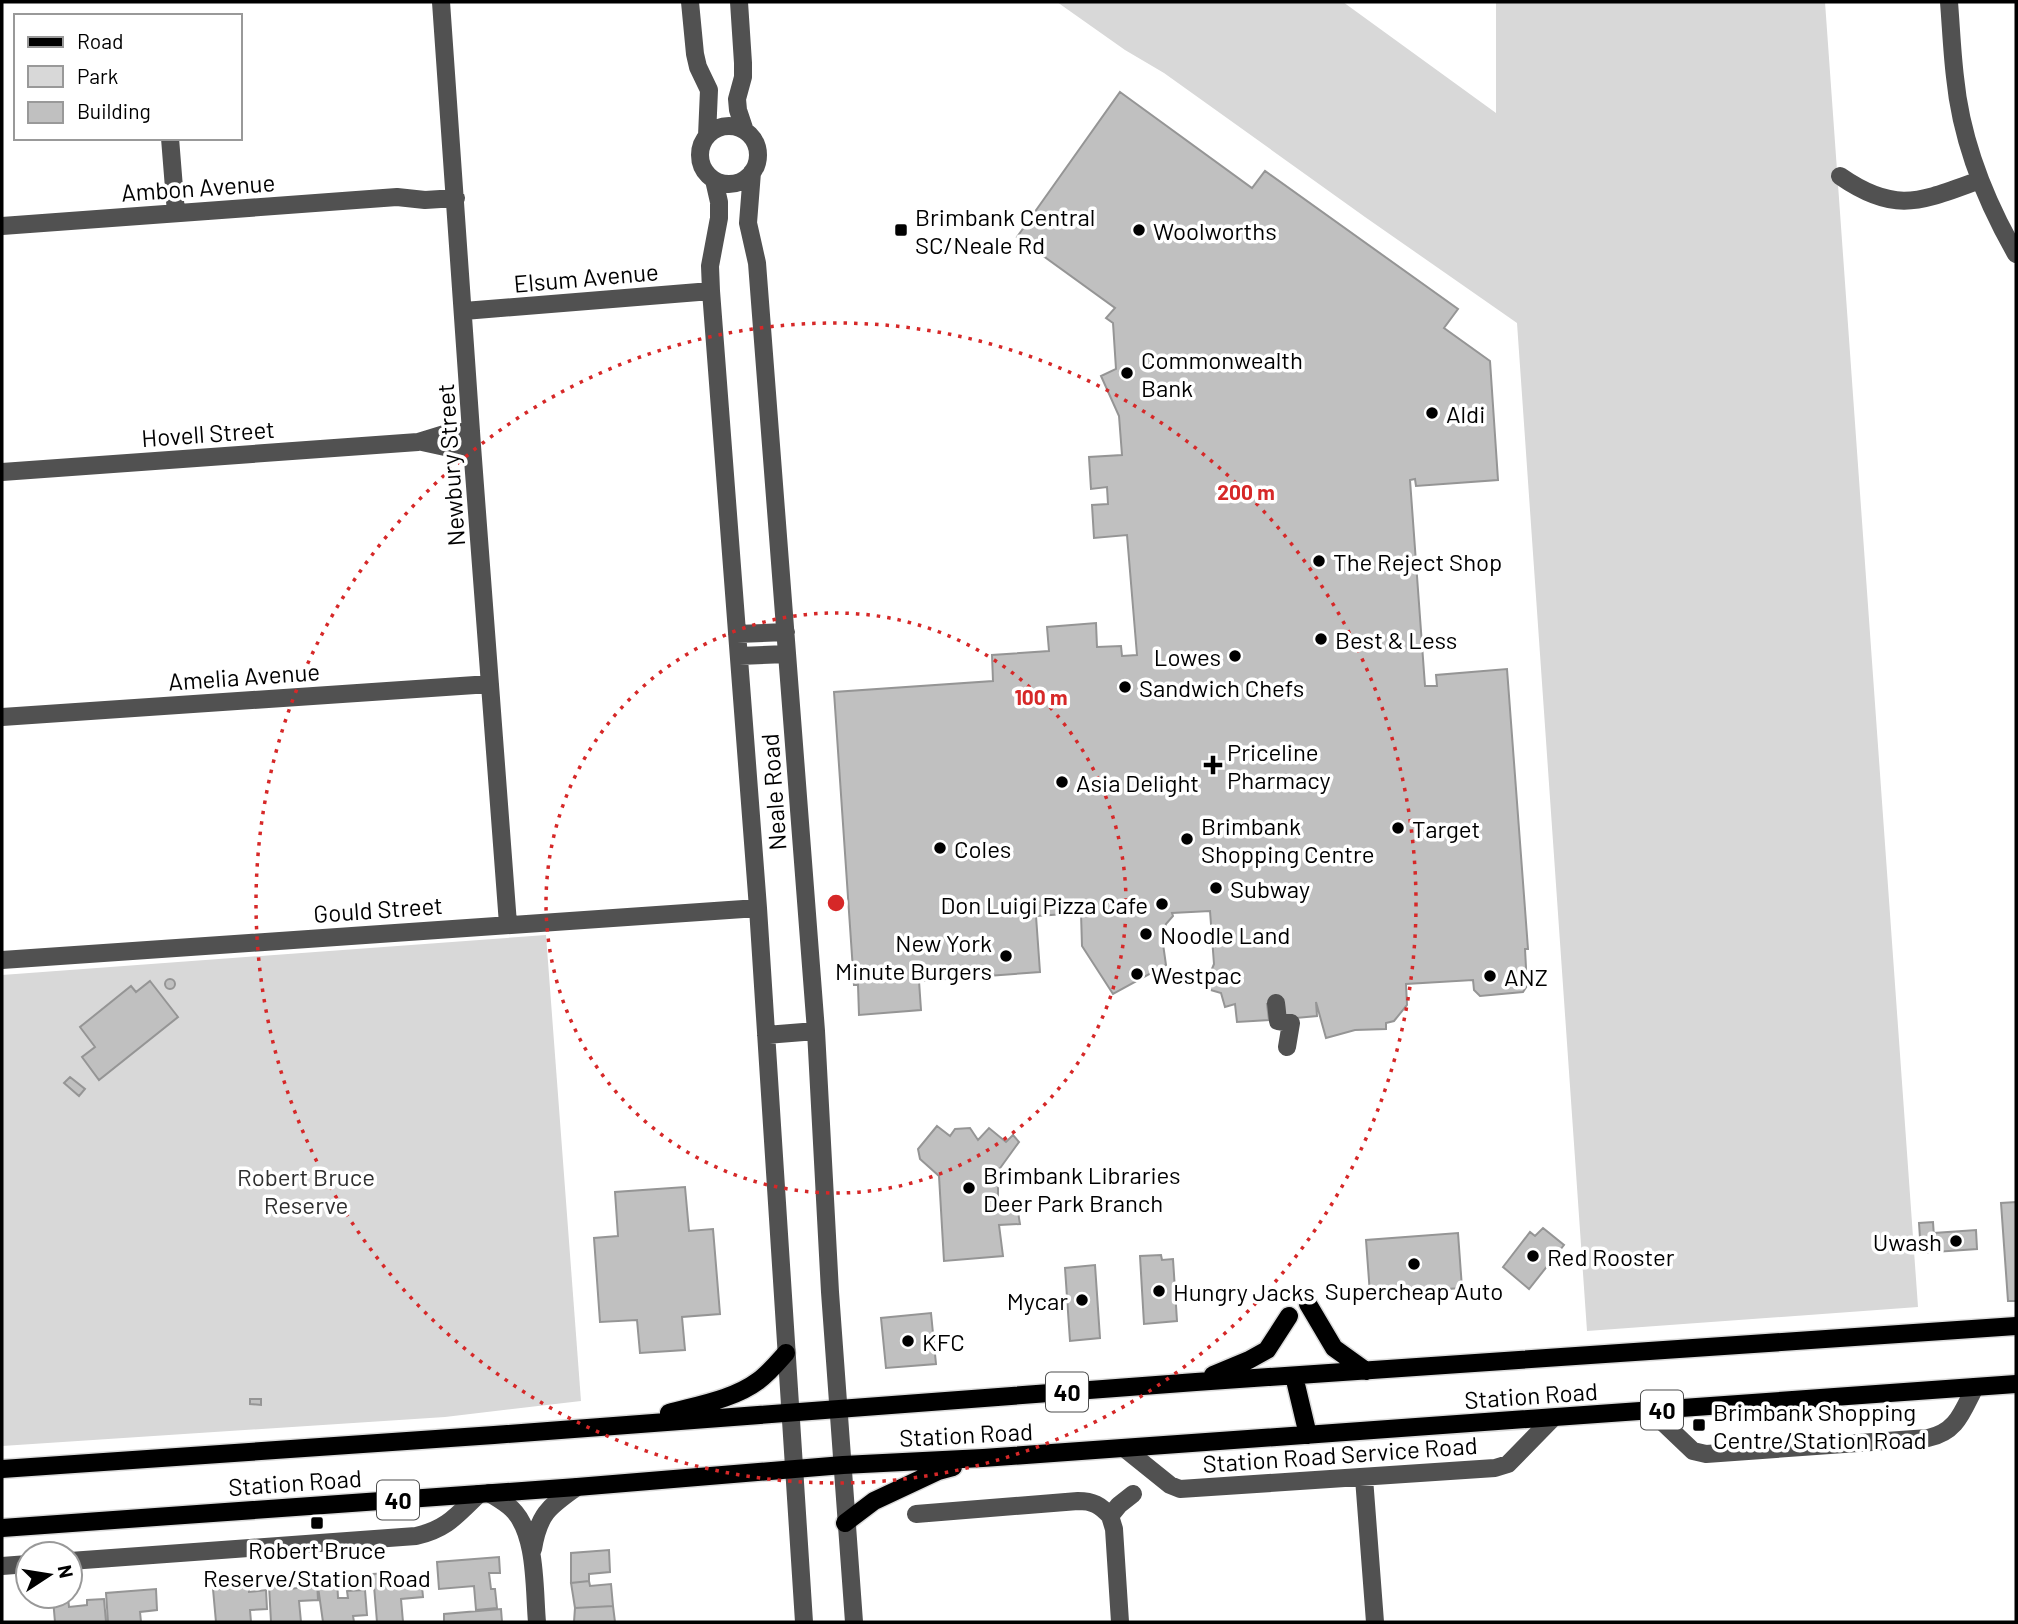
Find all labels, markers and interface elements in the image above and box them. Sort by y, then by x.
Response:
legend [14,14,242,140]
text: Road [77,28,123,53]
text: Park [77,63,118,88]
text: Building [77,98,151,123]
street label: Ambon Avenue [120,167,276,207]
place label: Brimbank Central SC/Neale Rd [915,202,1095,259]
place label: Woolworths [1153,216,1277,245]
marker: Brimbank Central SC/Neale Rd [893,222,909,238]
marker: Woolworths [1131,222,1147,238]
street label: Elsum Avenue [512,256,660,298]
place label: Commonwealth Bank [1141,345,1303,402]
marker: Commonwealth Bank [1119,365,1135,381]
street label: Newbury Street [430,383,470,547]
place label: Aldi [1446,399,1485,428]
marker: Aldi [1424,405,1440,421]
street label: Hovell Street [140,414,276,452]
text: 200 m [1217,479,1275,504]
place label: The Reject Shop [1333,547,1502,576]
marker: The Reject Shop [1311,553,1327,569]
place label: Best & Less [1335,625,1457,654]
marker: Best & Less [1313,631,1329,647]
place label: Lowes [1154,642,1221,671]
marker: Lowes [1227,648,1243,664]
street label: Amelia Avenue [167,656,321,696]
place label: Sandwich Chefs [1139,673,1304,702]
marker: Sandwich Chefs [1117,679,1133,695]
text: 100 m [1014,684,1068,709]
street label: Neale Road [754,732,792,852]
place label: Priceline Pharmacy [1227,737,1331,794]
marker: Priceline Pharmacy [1205,757,1221,773]
place label: Asia Delight [1076,768,1199,797]
marker: Asia Delight [1054,774,1070,790]
place label: Brimbank Shopping Centre [1201,811,1374,868]
place label: Target [1412,814,1480,843]
marker: Target [1390,820,1406,836]
marker: Brimbank Shopping Centre [1179,831,1195,847]
place label: Coles [954,834,1011,863]
marker: Coles [932,840,948,856]
place label: Subway [1230,874,1310,903]
marker: Subway [1208,880,1224,896]
street label: Gould Street [312,890,444,928]
place label: Don Luigi Pizza Cafe [940,890,1148,919]
centre of rings [824,891,848,915]
marker: Don Luigi Pizza Cafe [1154,896,1170,912]
place label: Noodle Land [1160,920,1290,949]
marker: Noodle Land [1138,926,1154,942]
place label: New York Minute Burgers [835,928,992,985]
marker: New York Minute Burgers [998,948,1014,964]
place label: Westpac [1151,960,1242,989]
place label: ANZ [1504,962,1548,991]
marker: Westpac [1129,966,1145,982]
marker: ANZ [1482,968,1498,984]
place label: Brimbank Libraries Deer Park Branch [983,1160,1181,1217]
park label: Robert Bruce Reserve [237,1162,375,1219]
marker: Brimbank Libraries Deer Park Branch [961,1180,977,1196]
place label: Uwash [1873,1227,1942,1256]
marker: Uwash [1948,1233,1964,1249]
place label: Red Rooster [1547,1242,1675,1271]
marker: Red Rooster [1525,1248,1541,1264]
marker: Supercheap Auto [1406,1256,1422,1272]
place label: Supercheap Auto [1325,1276,1503,1305]
place label: Hungry Jacks [1173,1277,1315,1306]
marker: Hungry Jacks [1151,1283,1167,1299]
place label: Mycar [1007,1286,1068,1315]
marker: Mycar [1074,1292,1090,1308]
place label: KFC [922,1327,965,1356]
marker: KFC [900,1333,916,1349]
road number: 40 [1046,1372,1088,1412]
street label: Station Road [1463,1376,1599,1414]
road number: 40 [1641,1390,1683,1429]
place label: Brimbank Shopping Centre/Station Road [1713,1397,1927,1454]
street label: Station Road [899,1416,1033,1452]
marker: Brimbank Shopping Centre/Station Road [1691,1417,1707,1433]
street label: Station Road Service Road [1202,1430,1478,1478]
street label: Station Road [227,1463,363,1501]
road number: 40 [377,1480,419,1520]
marker: Robert Bruce Reserve/Station Road [309,1515,325,1531]
place label: Robert Bruce Reserve/Station Road [203,1535,431,1592]
north arrow [14,1540,84,1610]
text: N [54,1563,79,1580]

